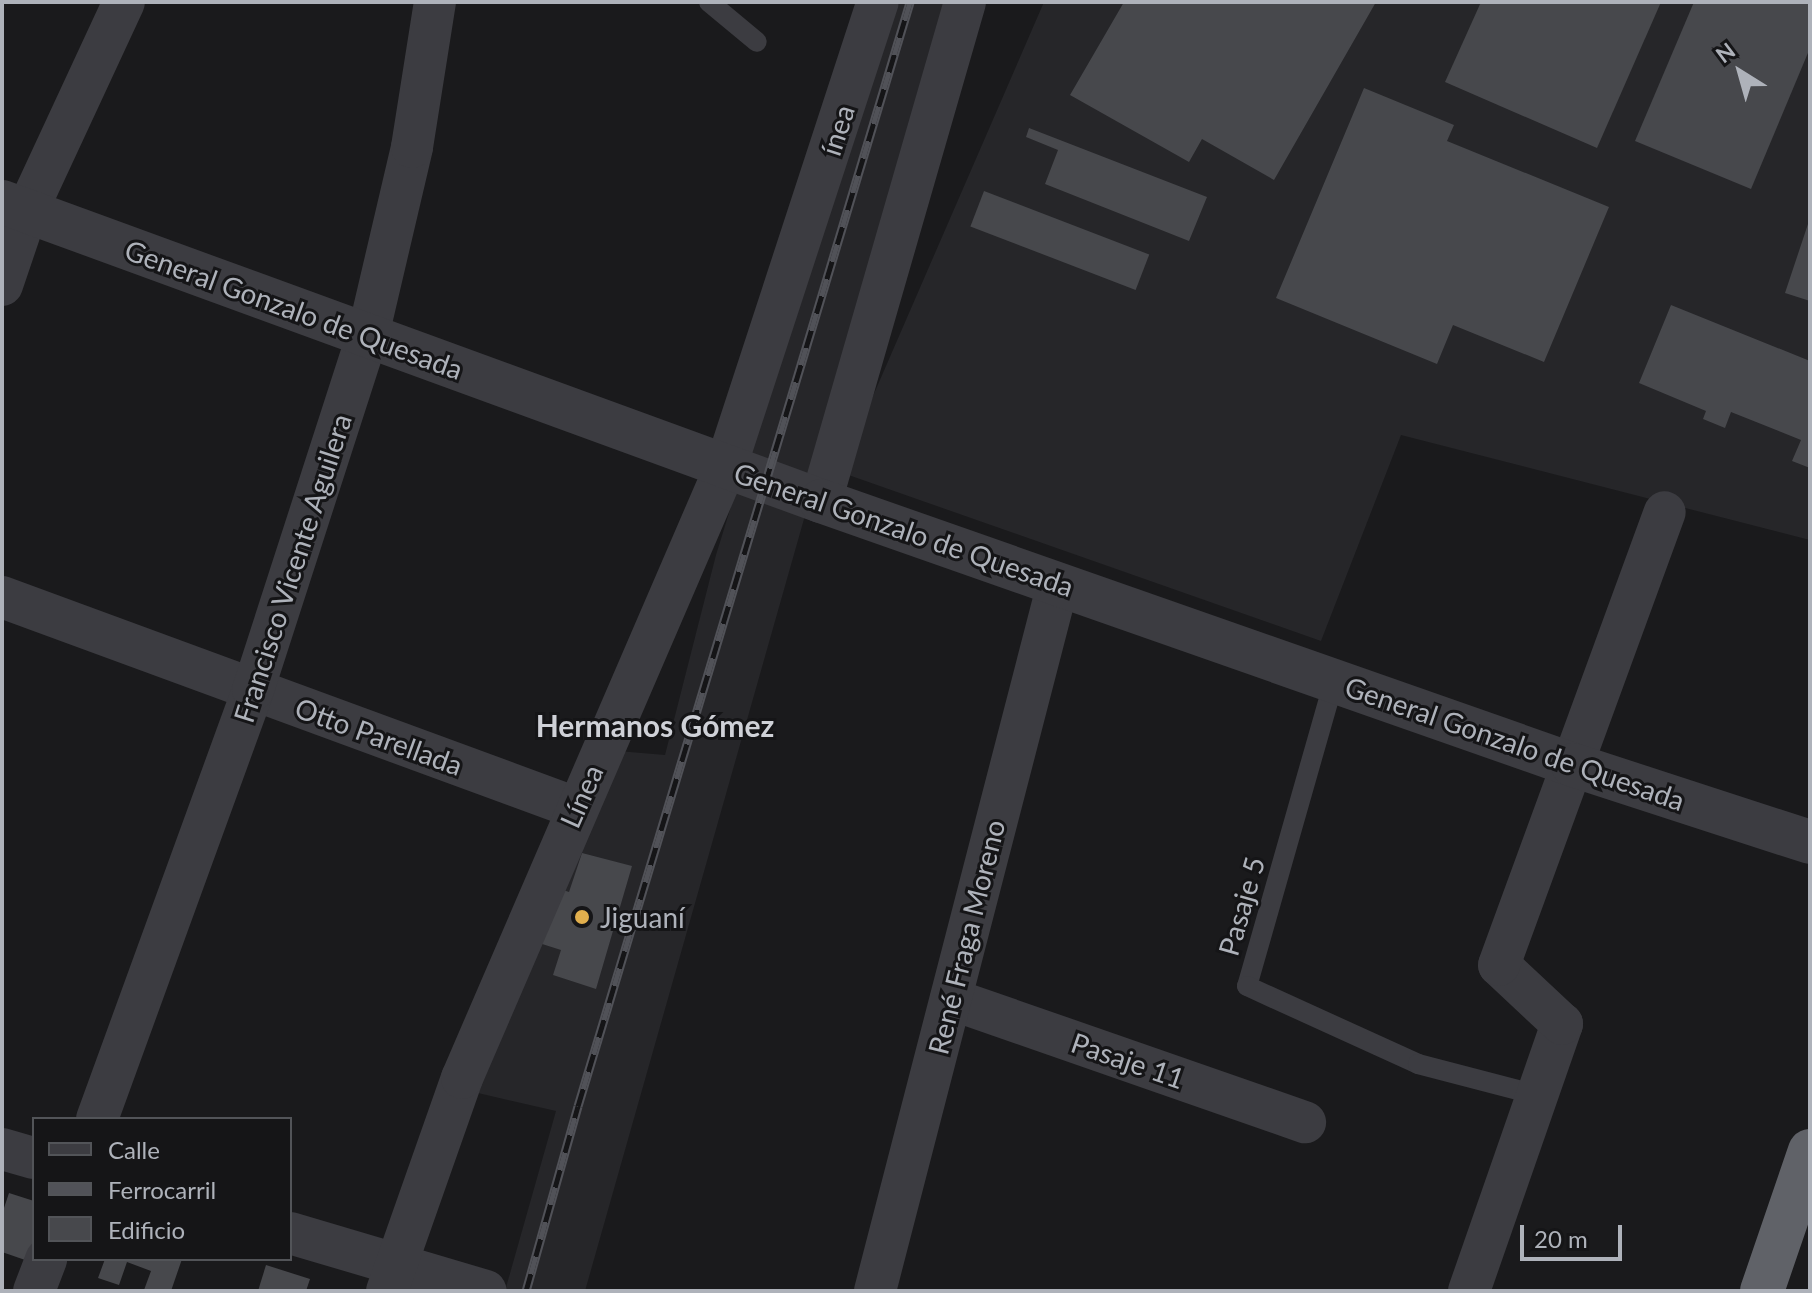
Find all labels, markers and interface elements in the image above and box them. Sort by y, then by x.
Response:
north arrow [1700,32,1780,112]
text: N [1710,37,1740,68]
street label: ínea [813,101,861,159]
street label: General Gonzalo de Quesada [121,232,467,386]
street label: Francisco Vicente Aguilera [226,408,358,728]
street label: General Gonzalo de Quesada [730,455,1078,603]
street label: General Gonzalo de Quesada [1341,669,1689,817]
street label: Otto Parellada [291,690,467,782]
district label: Hermanos Gómez [536,707,774,743]
street label: Línea [552,759,610,833]
street label: René Fraga Moreno [921,816,1011,1058]
street label: Pasaje 5 [1211,853,1271,959]
place label: Jiguaní [600,900,685,934]
marker: Jiguaní [571,906,593,928]
street label: Pasaje 11 [1067,1025,1189,1095]
legend [32,1117,292,1261]
text: Calle [108,1135,160,1164]
text: Ferrocarril [108,1175,216,1204]
scale bar [1524,1209,1626,1259]
text: Edificio [108,1215,185,1244]
text: 20 m [1534,1224,1588,1253]

